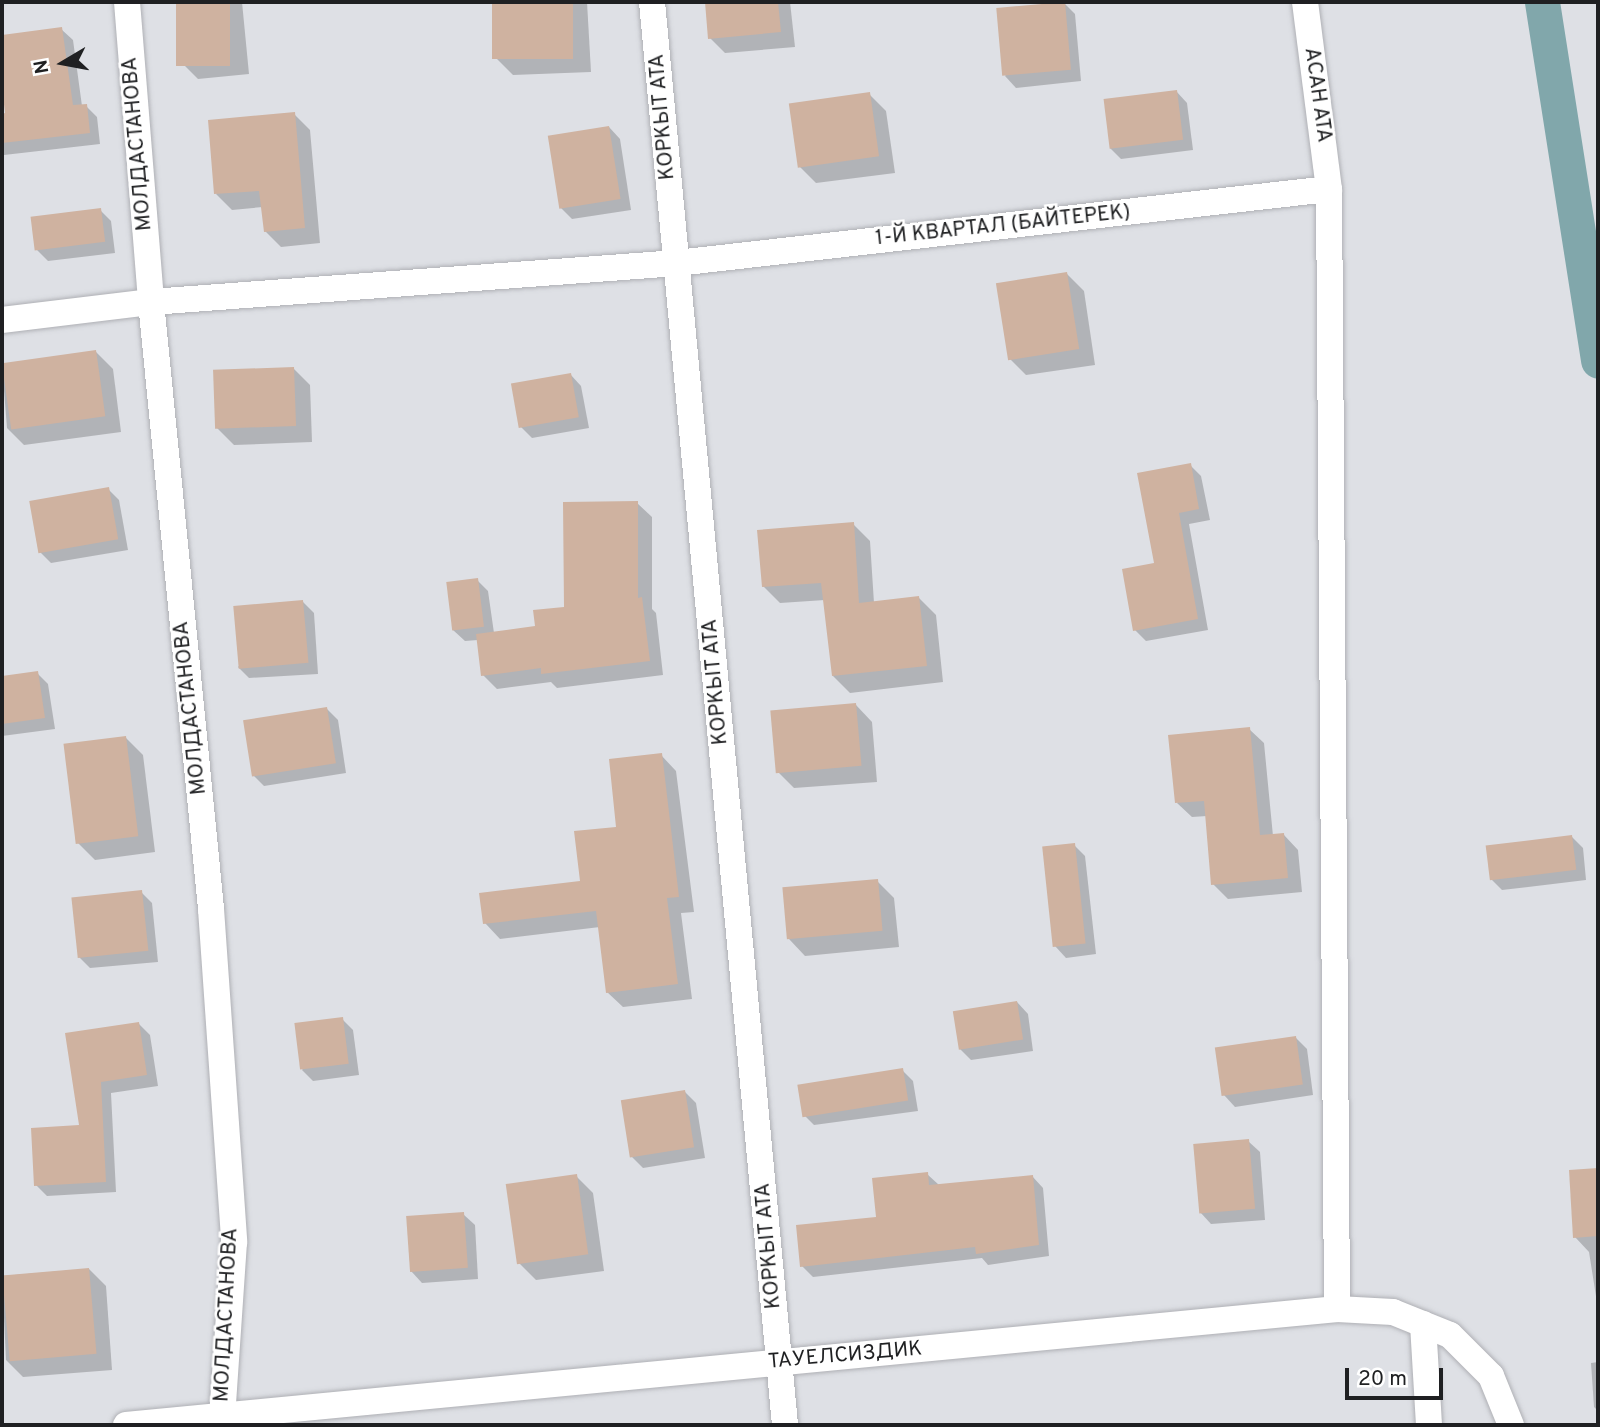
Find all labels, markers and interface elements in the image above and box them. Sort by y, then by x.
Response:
north arrow [28,28,98,98]
street label: АСАН АТА [1298,45,1336,145]
street label: КОРКЫТ АТА [645,52,681,182]
street label: МОЛДАСТАНОВА [118,56,158,232]
text: N [29,58,55,75]
street label: 1-Й КВАРТАЛ (БАЙТЕРЕК) [874,200,1132,252]
street label: КОРКЫТ АТА [698,617,734,747]
street label: МОЛДАСТАНОВА [169,620,213,796]
street label: КОРКЫТ АТА [751,1181,787,1311]
street label: МОЛДАСТАНОВА [210,1227,244,1403]
street label: ТАУЕЛСИЗДИК [767,1337,923,1375]
scale bar [1348,1354,1446,1398]
text: 20 m [1358,1366,1407,1393]

